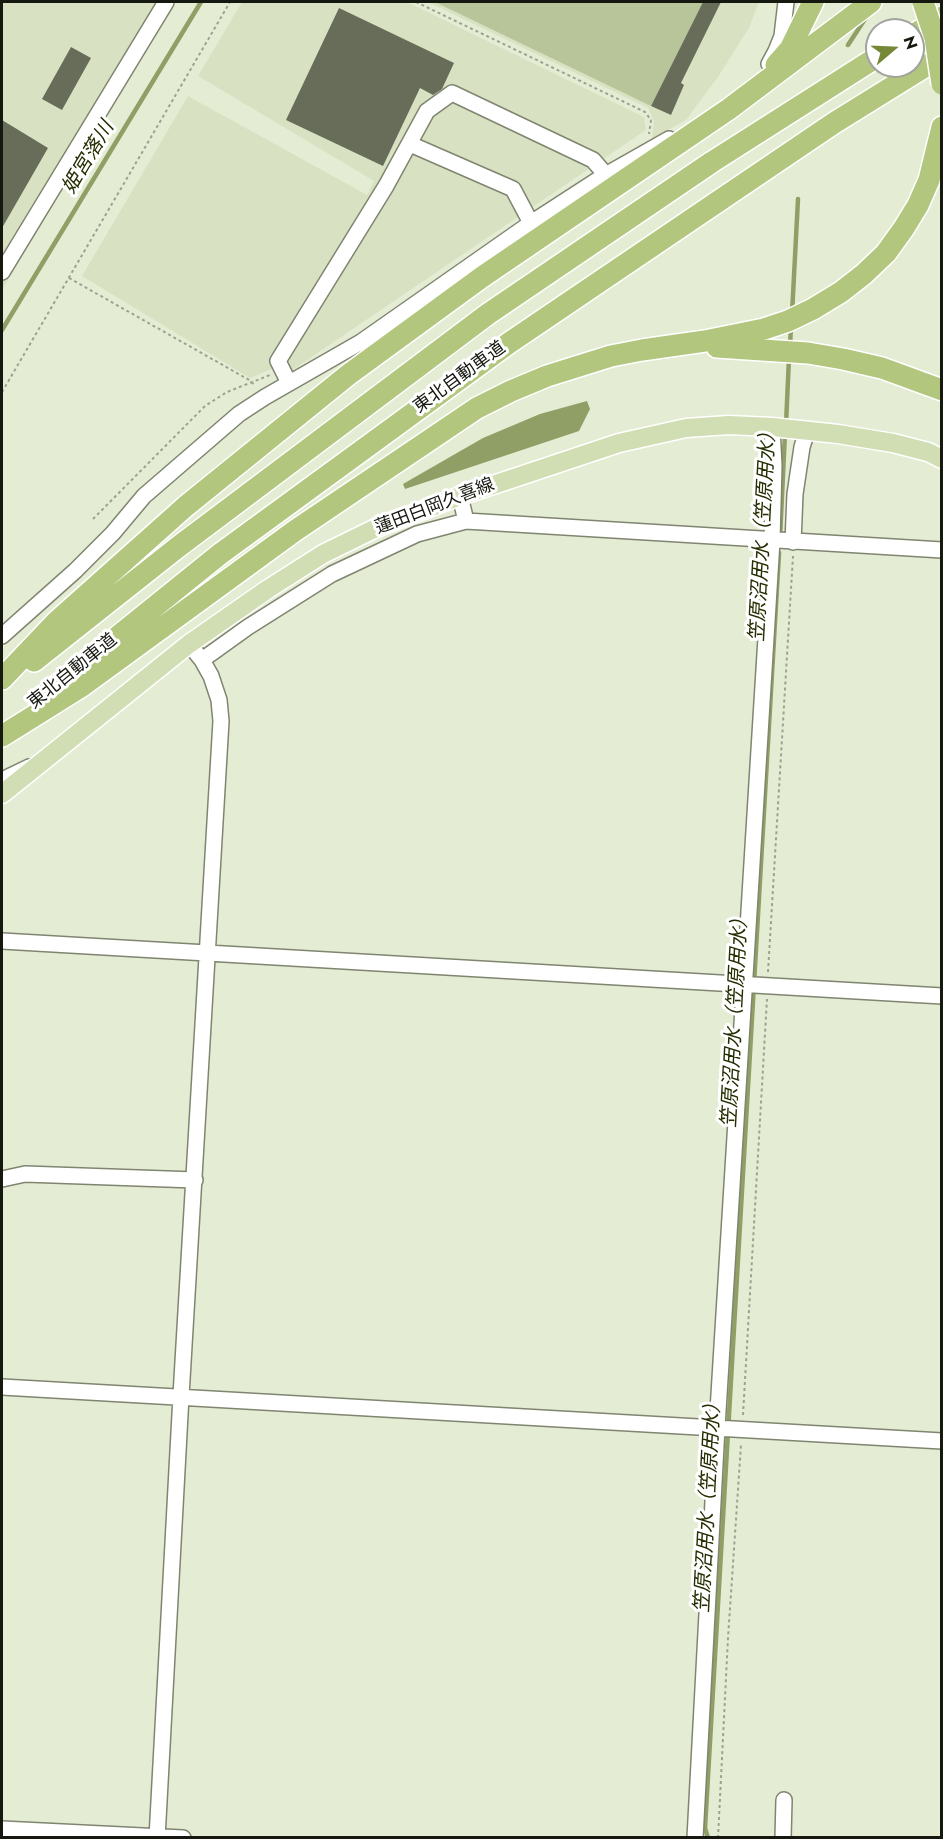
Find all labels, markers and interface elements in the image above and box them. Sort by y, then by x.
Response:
north arrow [865,18,925,78]
text: N [898,33,924,52]
water label: 姫宮落川 [58,118,120,198]
street label: 東北自動車道 [410,338,510,418]
water label: 笠原沼用水（笠原用水） [746,422,782,642]
street label: 蓮田白岡久喜線 [372,474,498,540]
street label: 東北自動車道 [24,630,122,714]
water label: 笠原沼用水（笠原用水） [718,908,754,1128]
water label: 笠原沼用水（笠原用水） [691,1393,727,1613]

